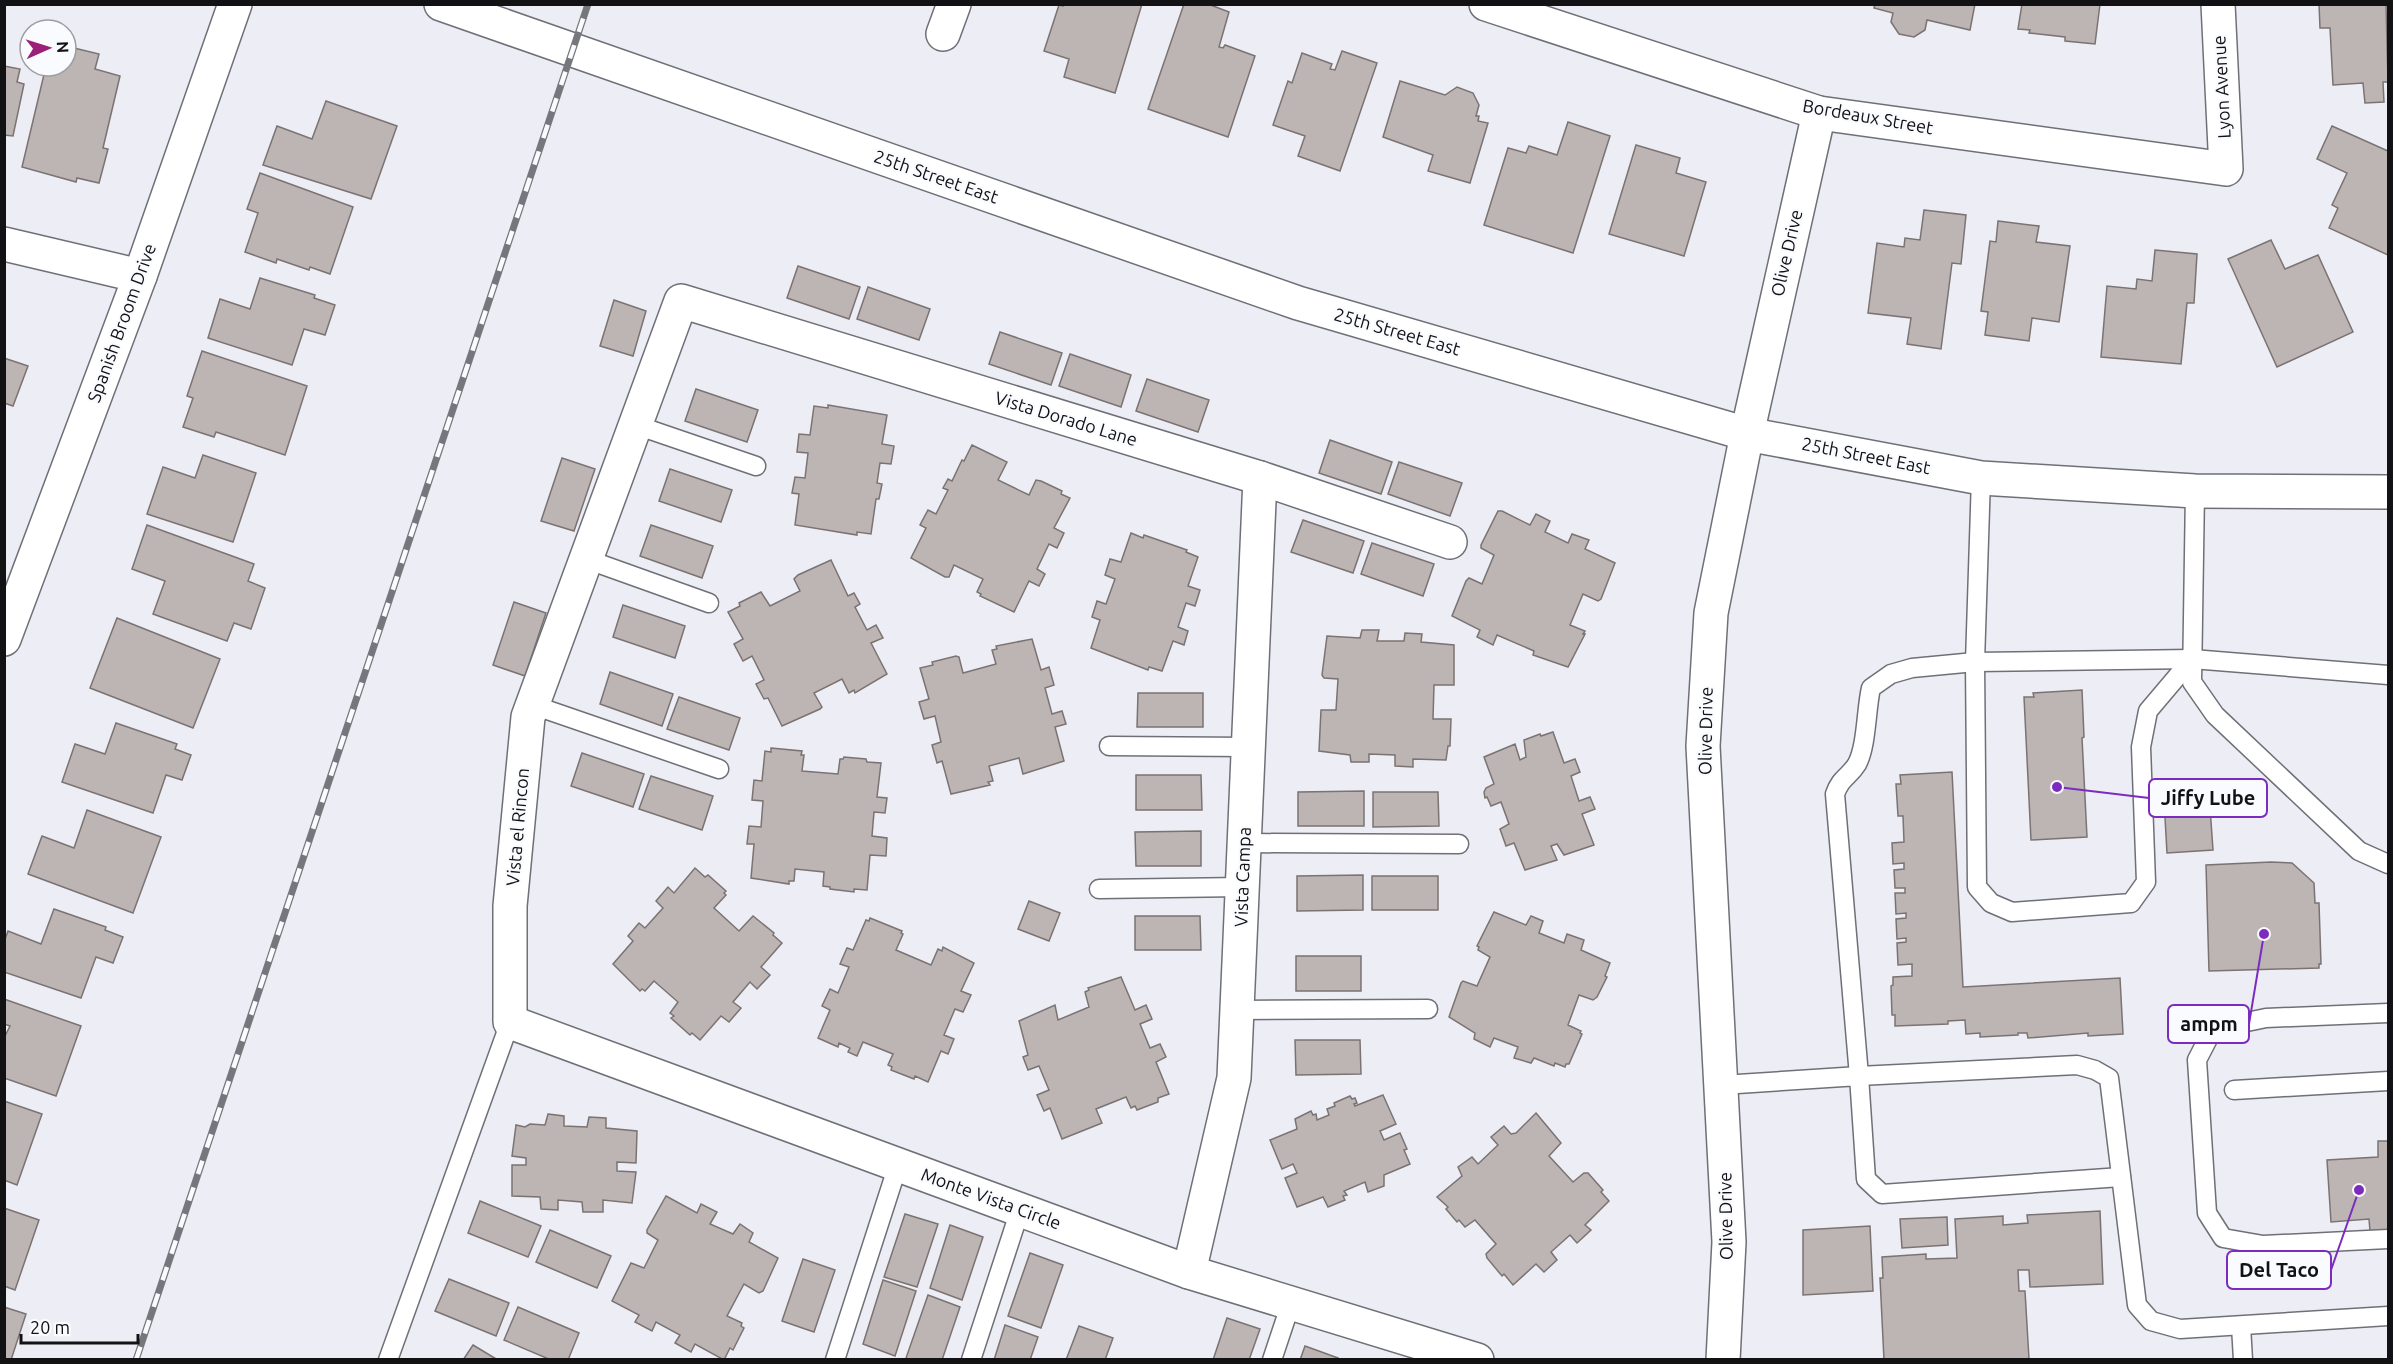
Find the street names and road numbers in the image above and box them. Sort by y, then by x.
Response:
street label: Lyon Avenue [2208,35,2234,139]
street label: Bordeaux Street [1801,95,1935,137]
street label: 25th Street East [871,145,1001,207]
street label: Olive Drive [1766,207,1806,298]
street label: Spanish Broom Drive [83,240,159,405]
street label: 25th Street East [1332,303,1463,359]
street label: Vista Dorado Lane [993,387,1140,449]
street label: 25th Street East [1800,433,1932,477]
street label: Olive Drive [1694,687,1716,775]
street label: Vista el Rincon [502,767,532,887]
street label: Vista Campa [1230,827,1254,927]
street label: Monte Vista Circle [919,1163,1064,1233]
street label: Olive Drive [1714,1172,1736,1260]

